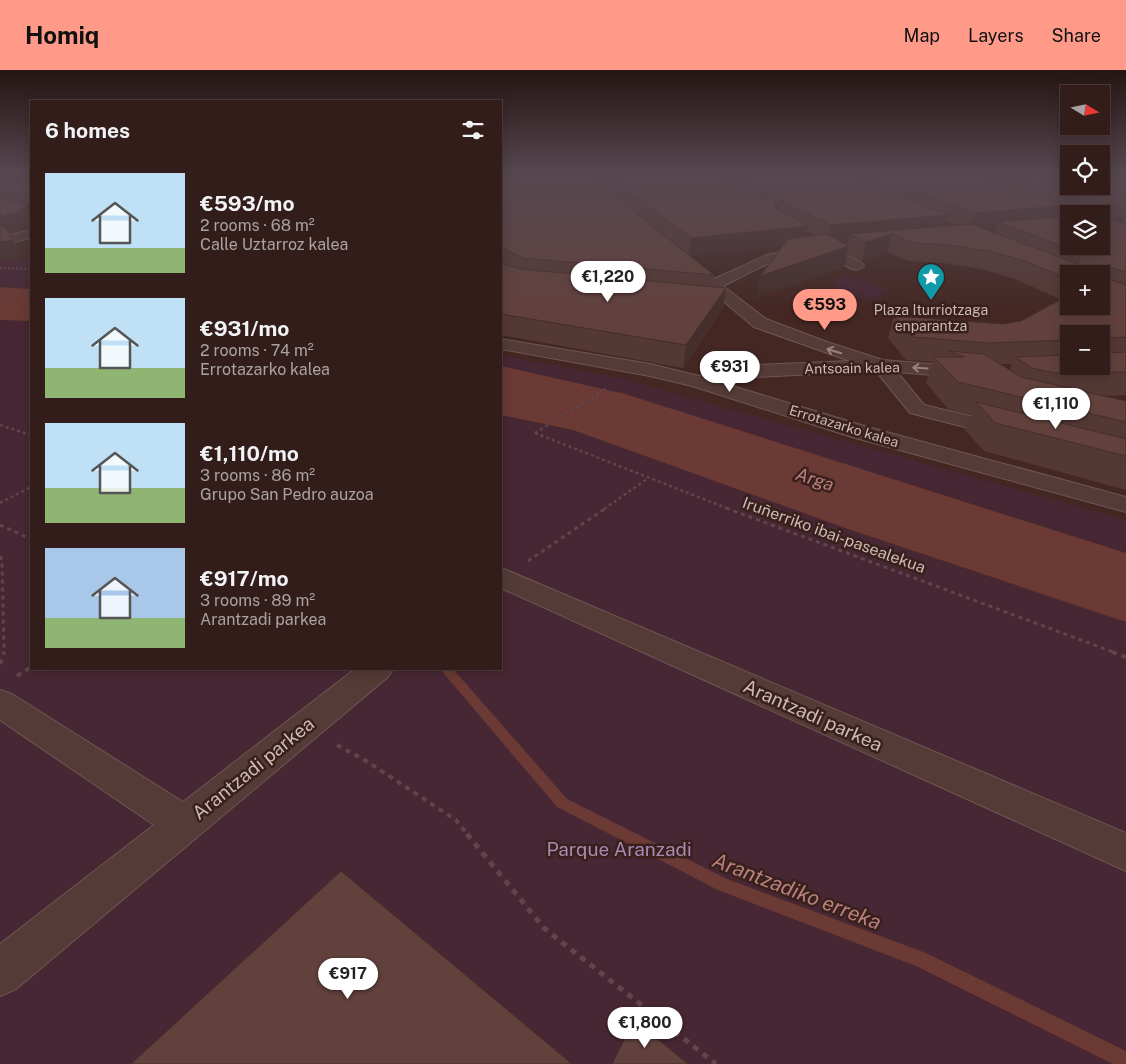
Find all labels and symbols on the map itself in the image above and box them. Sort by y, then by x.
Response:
north arrow [1060,85,1110,135]
pin: €1,220 [567,260,649,303]
place icon: Plaza Iturriotzaga enparantza [916,262,946,301]
pin: €593 [795,288,855,331]
place label: Plaza Iturriotzaga enparantza [874,302,988,334]
one-way arrow [827,345,843,355]
pin: €931 [700,350,760,393]
street label: Antsoain kalea [804,359,900,377]
one-way arrow [912,364,928,373]
pin: €1,110 [1015,388,1097,430]
street label: Errotazarko kalea [787,402,901,450]
water label: Arga [793,463,837,495]
street label: Iruñerriko ibai-pasealekua [740,493,928,577]
street label: Arantzadi parkea [740,674,886,756]
street label: Arantzadi parkea [188,712,318,824]
park label: Parque Aranzadi [546,838,692,860]
water label: Arantzadiko erreka [709,847,885,935]
pin: €917 [318,958,378,1000]
pin: €1,800 [604,1006,686,1049]

